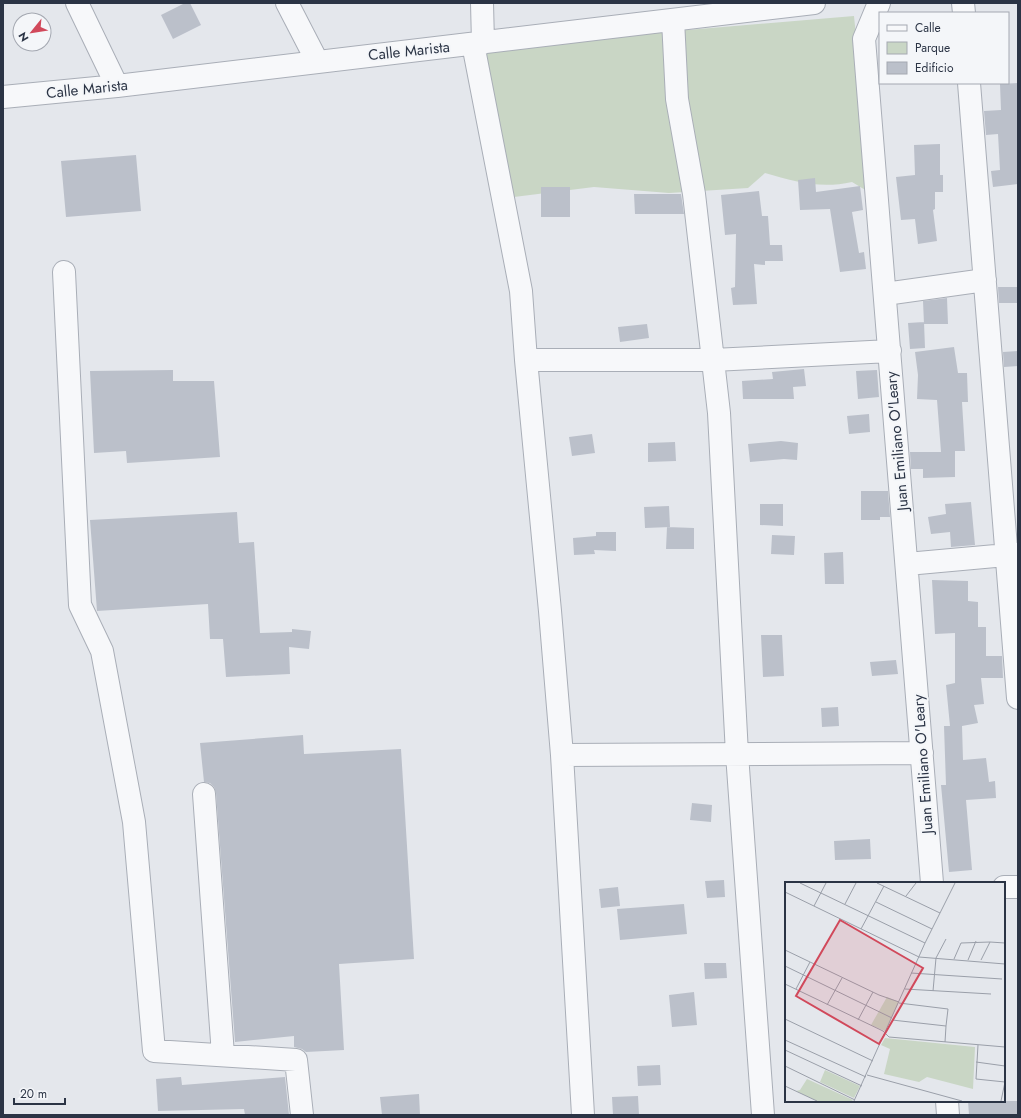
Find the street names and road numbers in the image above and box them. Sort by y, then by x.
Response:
street label: Calle Marista [367,36,451,66]
street label: Calle Marista [45,74,129,104]
street label: Juan Emiliano O'Leary [880,370,914,514]
street label: Juan Emiliano O'Leary [907,693,939,837]

